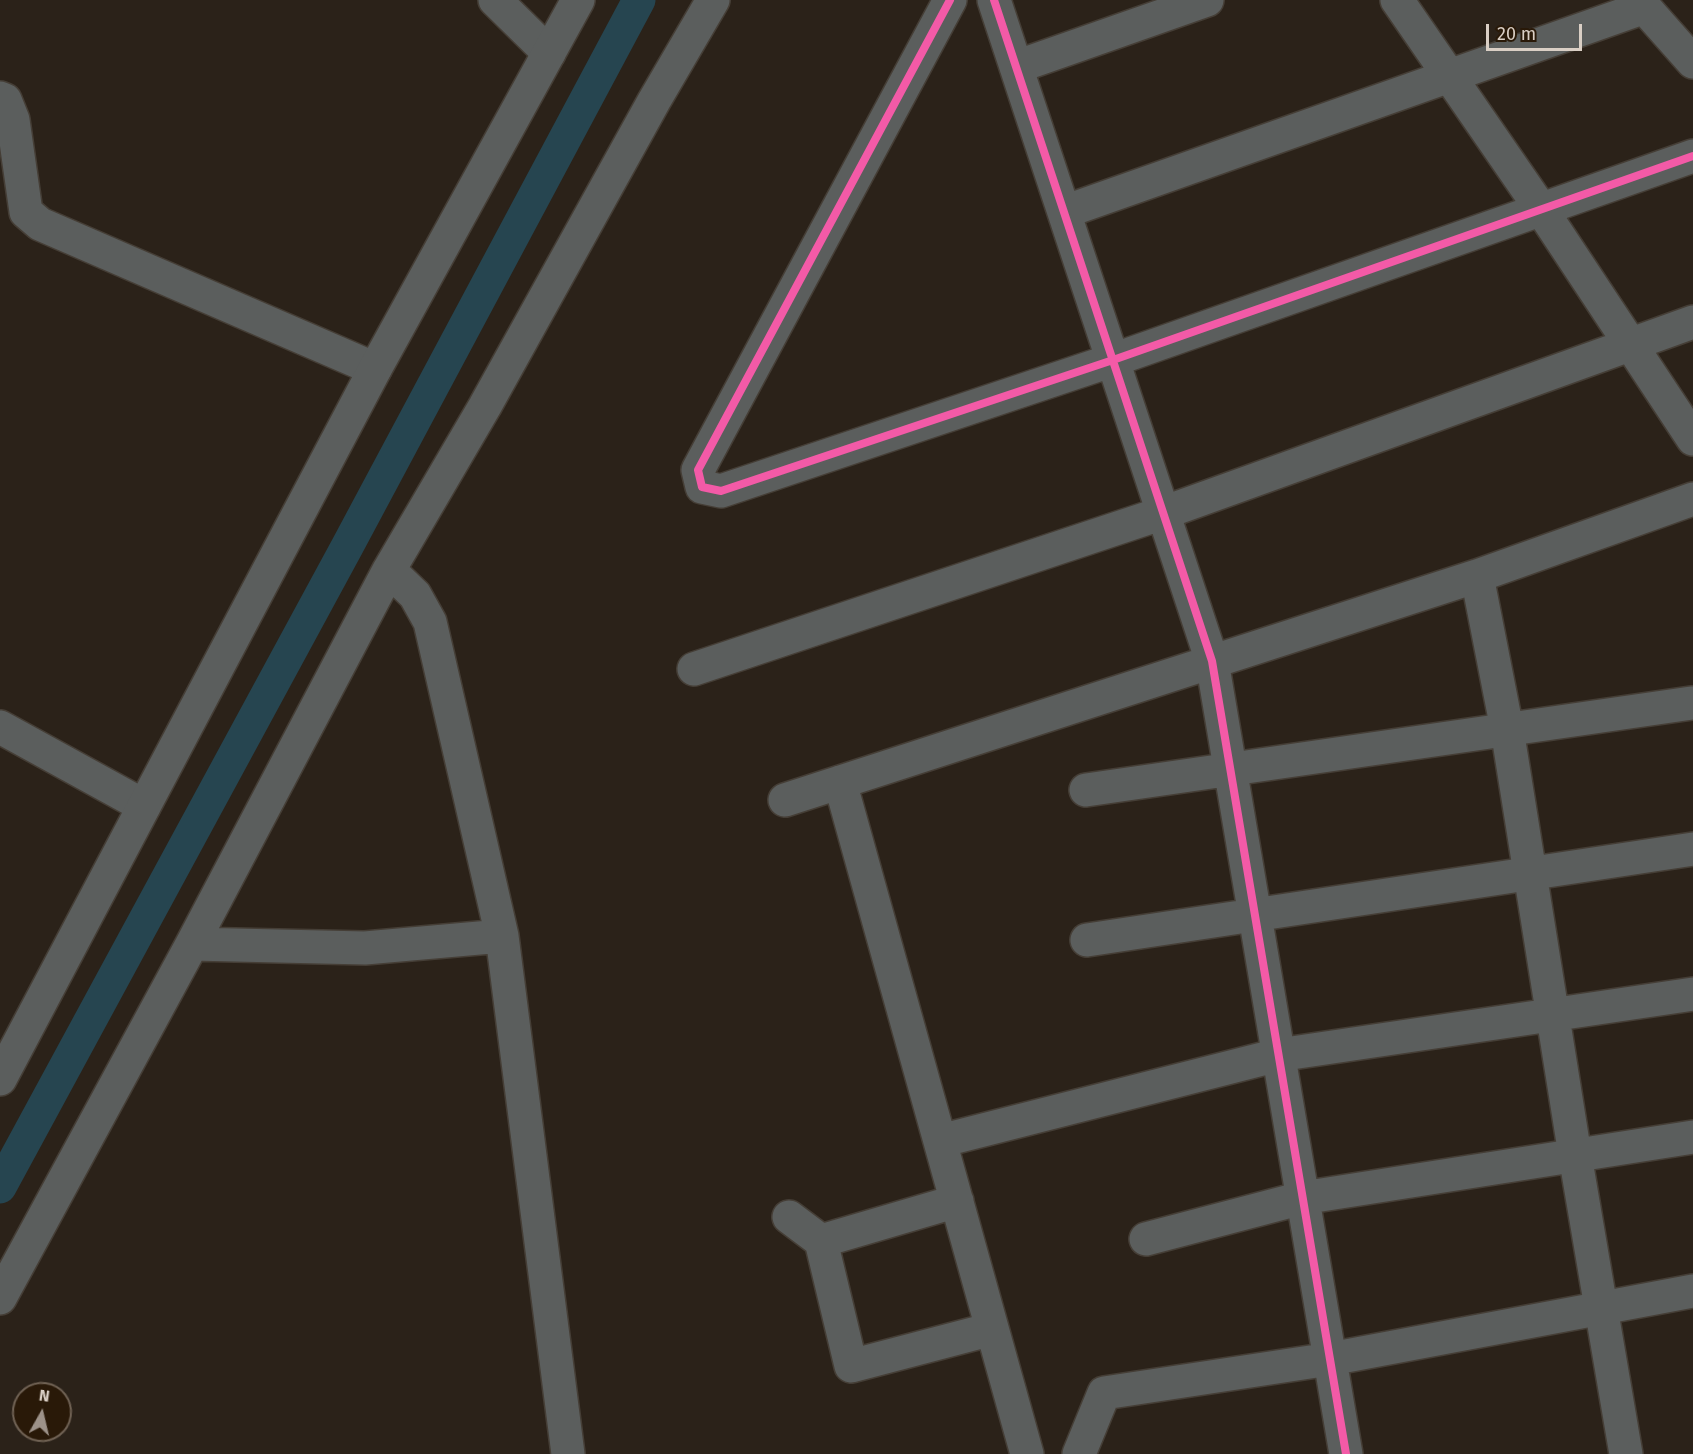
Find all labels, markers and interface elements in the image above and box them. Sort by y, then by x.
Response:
scale bar [1489,12,1585,50]
text: 20 m [1497,23,1536,45]
north arrow [12,1382,72,1442]
text: N [38,1386,51,1406]

